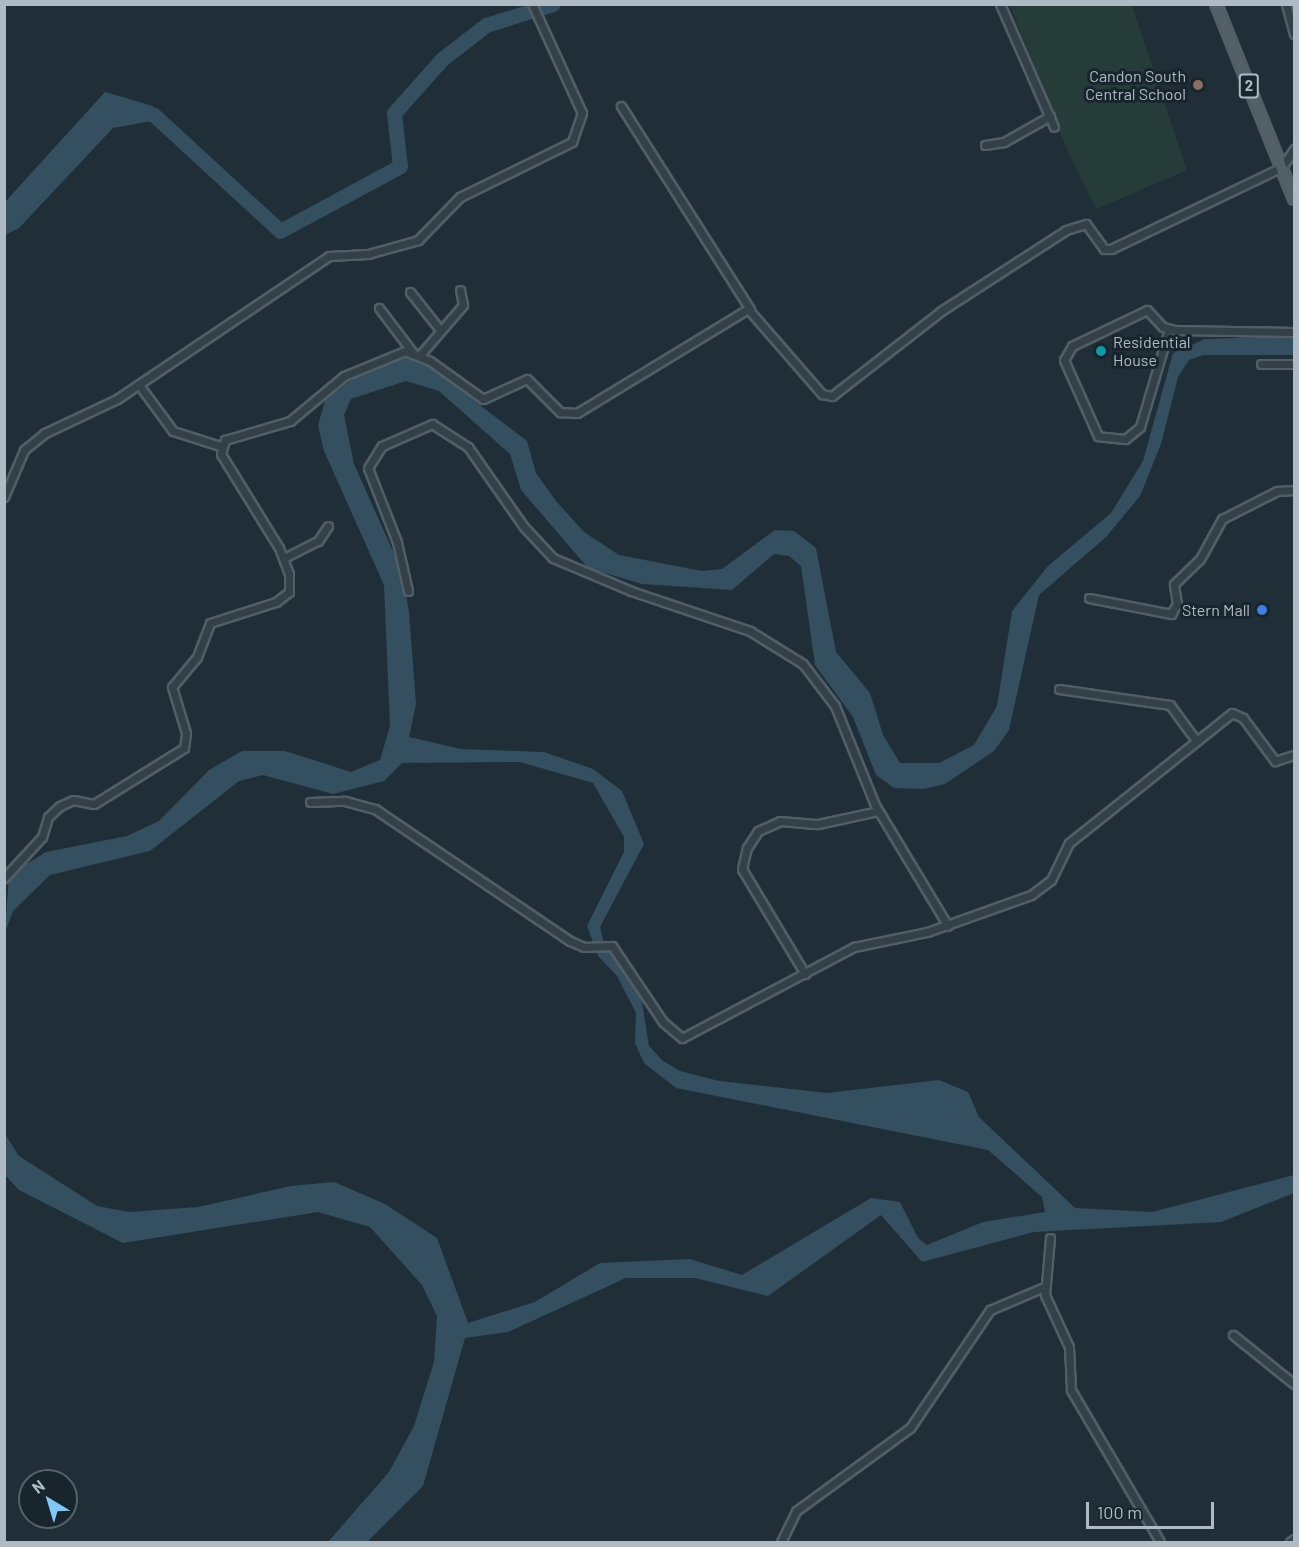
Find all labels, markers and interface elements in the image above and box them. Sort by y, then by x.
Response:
place label: Candon South Central School [1085,66,1186,104]
road number: 2 [1238,74,1260,98]
marker: Candon South Central School [1191,78,1205,92]
place label: Residential House [1113,332,1191,370]
marker: Residential House [1094,344,1108,358]
place label: Stern Mall [1182,600,1250,620]
marker: Stern Mall [1255,603,1269,617]
north arrow [18,1469,78,1529]
text: N [28,1475,48,1497]
scale bar [1089,1490,1216,1528]
text: 100 m [1097,1501,1142,1523]

